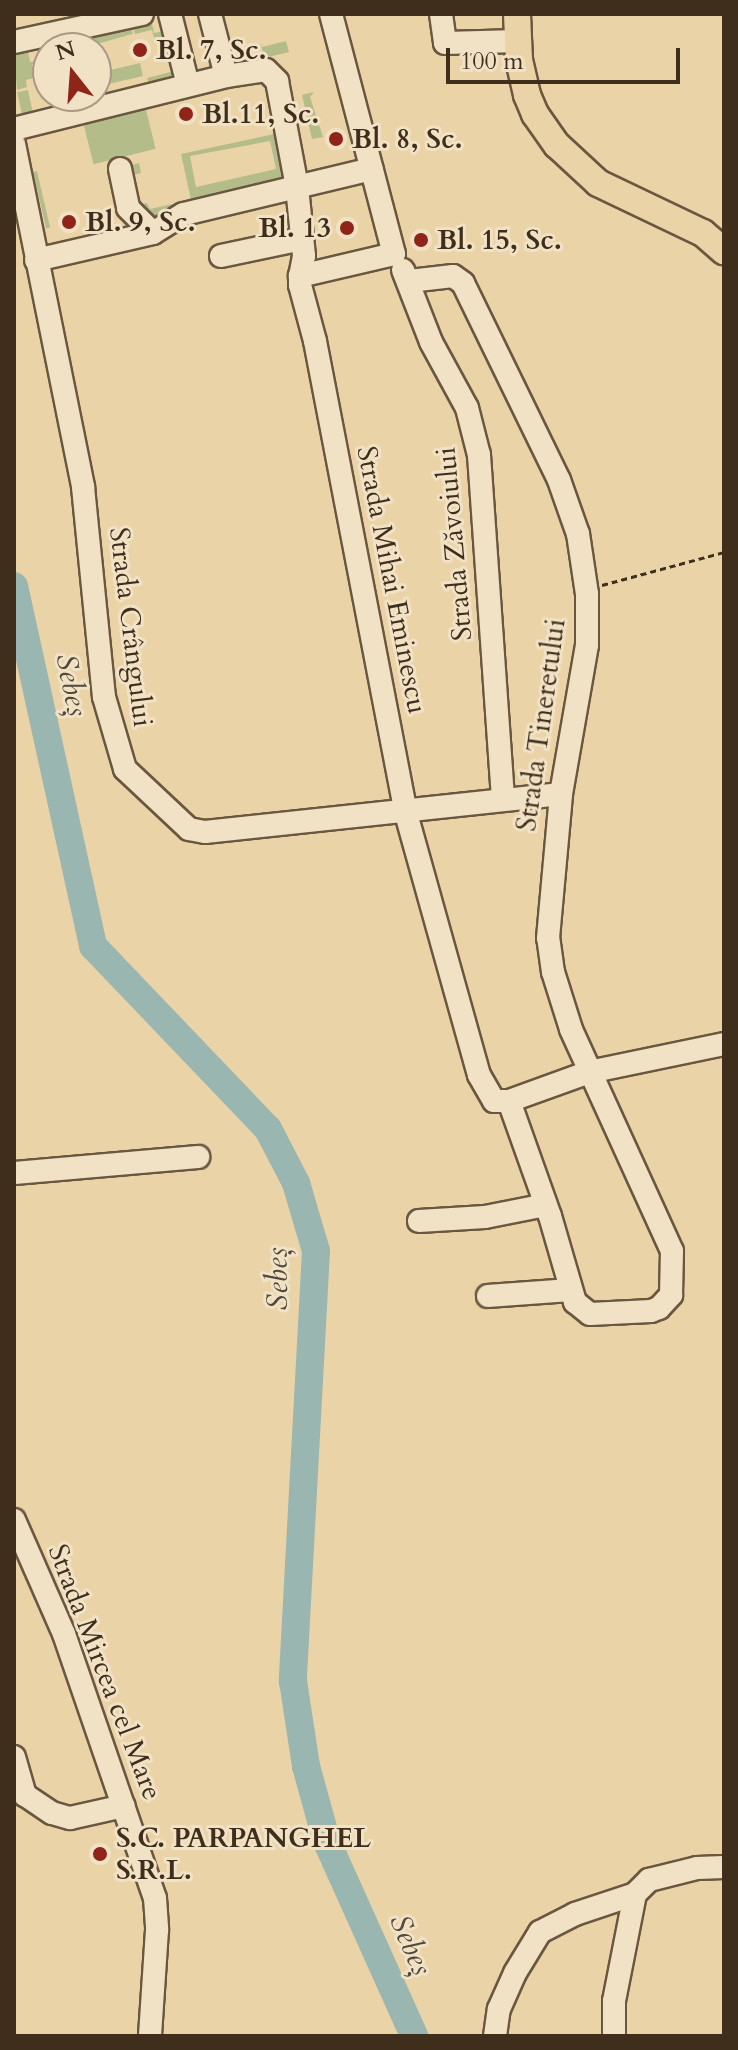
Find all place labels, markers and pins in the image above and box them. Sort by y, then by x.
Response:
place label: Bl. 7, Sc. [156,33,267,67]
marker: Bl. 7, Sc. [131,41,149,59]
place label: Bl.11, Sc. [202,97,319,131]
marker: Bl.11, Sc. [177,105,195,123]
place label: Bl. 8, Sc. [352,122,463,156]
marker: Bl. 8, Sc. [327,130,345,148]
place label: Bl. 9, Sc. [85,205,196,239]
place label: Bl. 13 [258,211,331,245]
marker: Bl. 9, Sc. [60,213,78,231]
marker: Bl. 13 [338,219,356,237]
place label: Bl. 15, Sc. [437,223,562,257]
marker: Bl. 15, Sc. [412,231,430,249]
place label: S.C. PARPANGHEL S.R.L. [116,1821,371,1887]
marker: S.C. PARPANGHEL S.R.L. [91,1845,109,1863]

